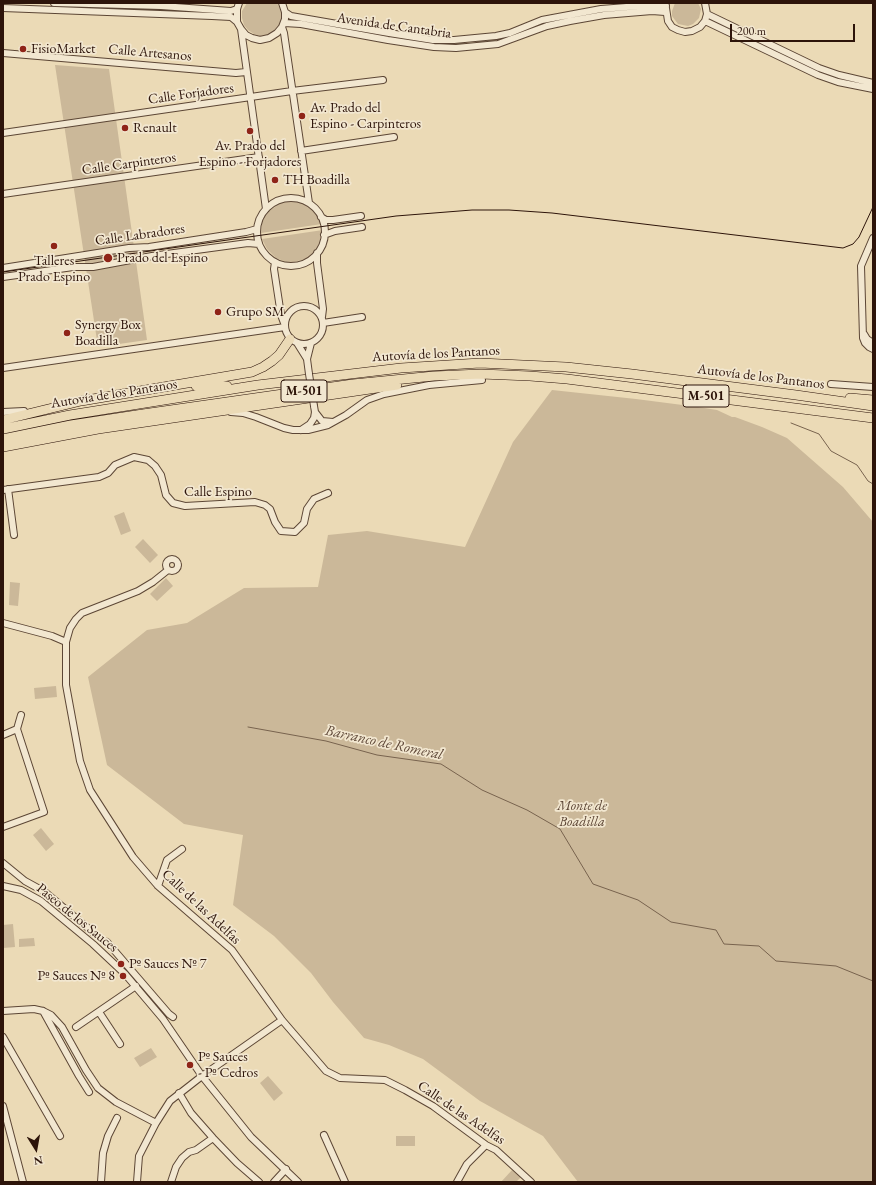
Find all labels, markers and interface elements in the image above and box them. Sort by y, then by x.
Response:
street label: Avenida de Cantabria [336,10,452,42]
scale bar [732,16,857,42]
text: 200 m [737,23,766,39]
place label: FisioMarket [31,41,95,57]
street label: Calle Artesanos [108,41,192,65]
marker: FisioMarket [18,44,28,54]
street label: Calle Forjadores [147,80,235,108]
place label: Av. Prado del Espino - Carpinteros [310,100,421,132]
marker: Av. Prado del Espino - Carpinteros [297,111,307,121]
place label: Renault [133,120,177,136]
marker: Renault [120,123,130,133]
marker: Av. Prado del Espino - Forjadores [245,126,255,136]
place label: Av. Prado del Espino - Forjadores [199,138,301,170]
street label: Calle Carpinteros [81,149,177,179]
place label: TH Boadilla [283,172,350,188]
marker: TH Boadilla [270,175,280,185]
street label: Calle Labradores [94,220,186,250]
marker: Talleres Prado Espino [49,241,59,251]
place label: Prado del Espino [117,250,208,266]
marker: Prado del Espino [102,252,114,264]
place label: Talleres Prado Espino [18,253,90,286]
place label: Grupo SM [226,304,284,320]
marker: Grupo SM [213,307,223,317]
place label: Synergy Box Boadilla [75,317,141,350]
marker: Synergy Box Boadilla [62,328,72,338]
street label: Autovía de los Pantanos [372,342,500,366]
street label: Autovía de los Pantanos [696,361,826,393]
street label: Autovía de los Pantanos [50,376,178,412]
road number: M-501 [281,380,327,402]
road number: M-501 [683,385,729,407]
street label: Calle Espino [184,484,252,500]
water label: Barranco de Romeral [324,722,444,764]
park label: Monte de Boadilla [557,798,607,830]
street label: Calle de las Adelfas [158,866,244,948]
street label: Paseo de los Sauces [33,880,121,956]
place label: Pº Sauces Nº 7 [129,956,206,972]
marker: Pº Sauces Nº 7 [116,959,126,969]
place label: Pº Sauces Nº 8 [38,968,115,984]
marker: Pº Sauces Nº 8 [118,971,128,981]
place label: Pº Sauces - Pº Cedros [198,1049,258,1082]
marker: Pº Sauces - Pº Cedros [185,1060,195,1070]
street label: Calle de las Adelfas [414,1078,508,1148]
north arrow [16,1129,56,1169]
text: N [33,1153,44,1169]

